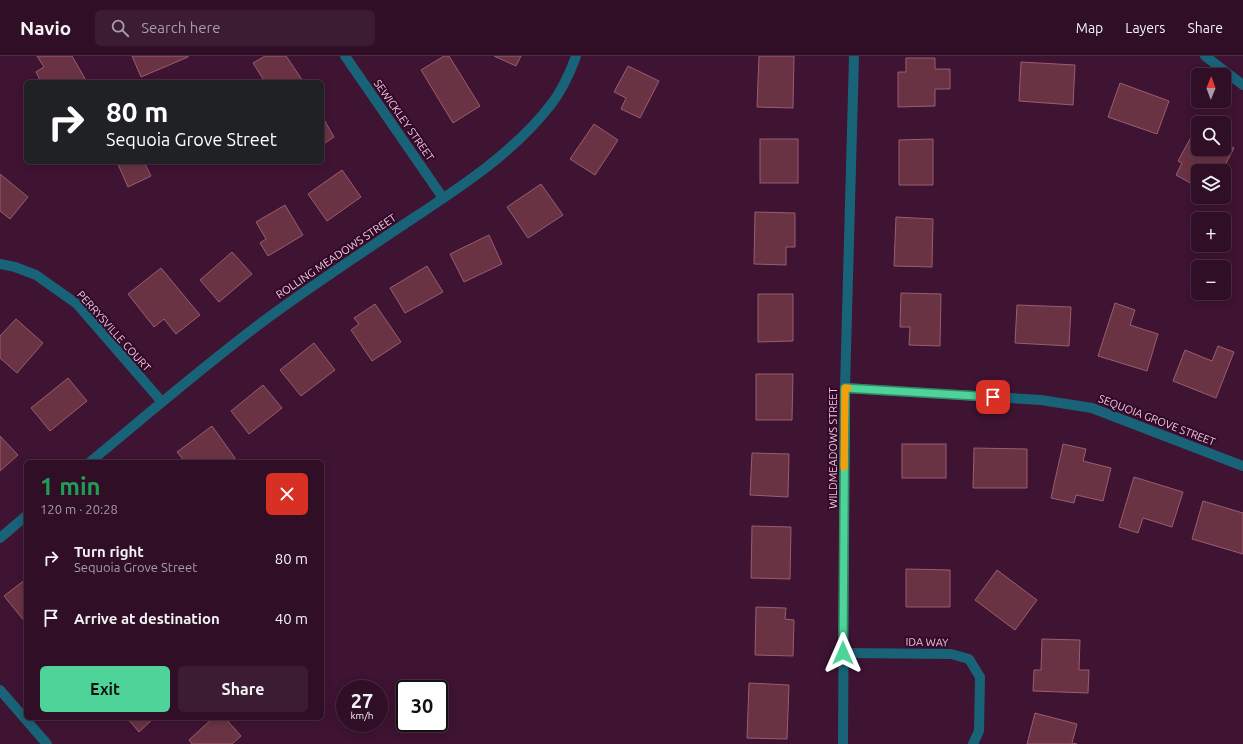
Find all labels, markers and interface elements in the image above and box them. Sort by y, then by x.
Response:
search box [95,10,375,46]
text: Navio [20,17,71,39]
icon: search [109,17,131,39]
text: Search here [141,19,220,36]
text: Map [1076,20,1103,36]
text: Layers [1125,20,1165,36]
text: Share [1187,20,1223,36]
north arrow [1191,68,1231,108]
map controls [1191,68,1231,300]
street label: SEWICKLEY STREET [371,77,437,163]
icon: right [40,96,92,148]
text: 80 m [106,96,168,127]
button: search [1191,116,1231,156]
text: Sequoia Grove Street [106,129,277,149]
button: layers [1191,164,1231,204]
street label: ROLLING MEADOWS STREET [274,211,398,301]
button: + [1191,212,1231,252]
button: − [1191,260,1231,300]
street label: PERRYSVILLE COURT [75,288,153,374]
pin [976,380,1010,414]
icon: arrive [982,386,1004,408]
street label: WILDMEADOWS STREET [827,387,839,509]
street label: SEQUOIA GROVE STREET [1097,392,1217,448]
text: 1 min [40,473,101,500]
button: close [266,473,308,515]
text: 120 m · 20:28 [40,502,118,516]
text: Turn right [74,543,144,560]
icon: right [40,547,62,569]
text: 80 m [275,550,308,567]
text: Sequoia Grove Street [74,560,197,574]
icon: arrive [40,607,62,629]
text: Arrive at destination [74,610,220,627]
text: 40 m [275,610,308,627]
position arrow [822,632,864,674]
street label: IDA WAY [905,636,949,648]
button: Exit [40,666,170,712]
button: Share [178,666,308,712]
speed limit sign: 30 [396,680,448,732]
text: 27 [351,689,373,712]
text: km/h [350,710,374,721]

